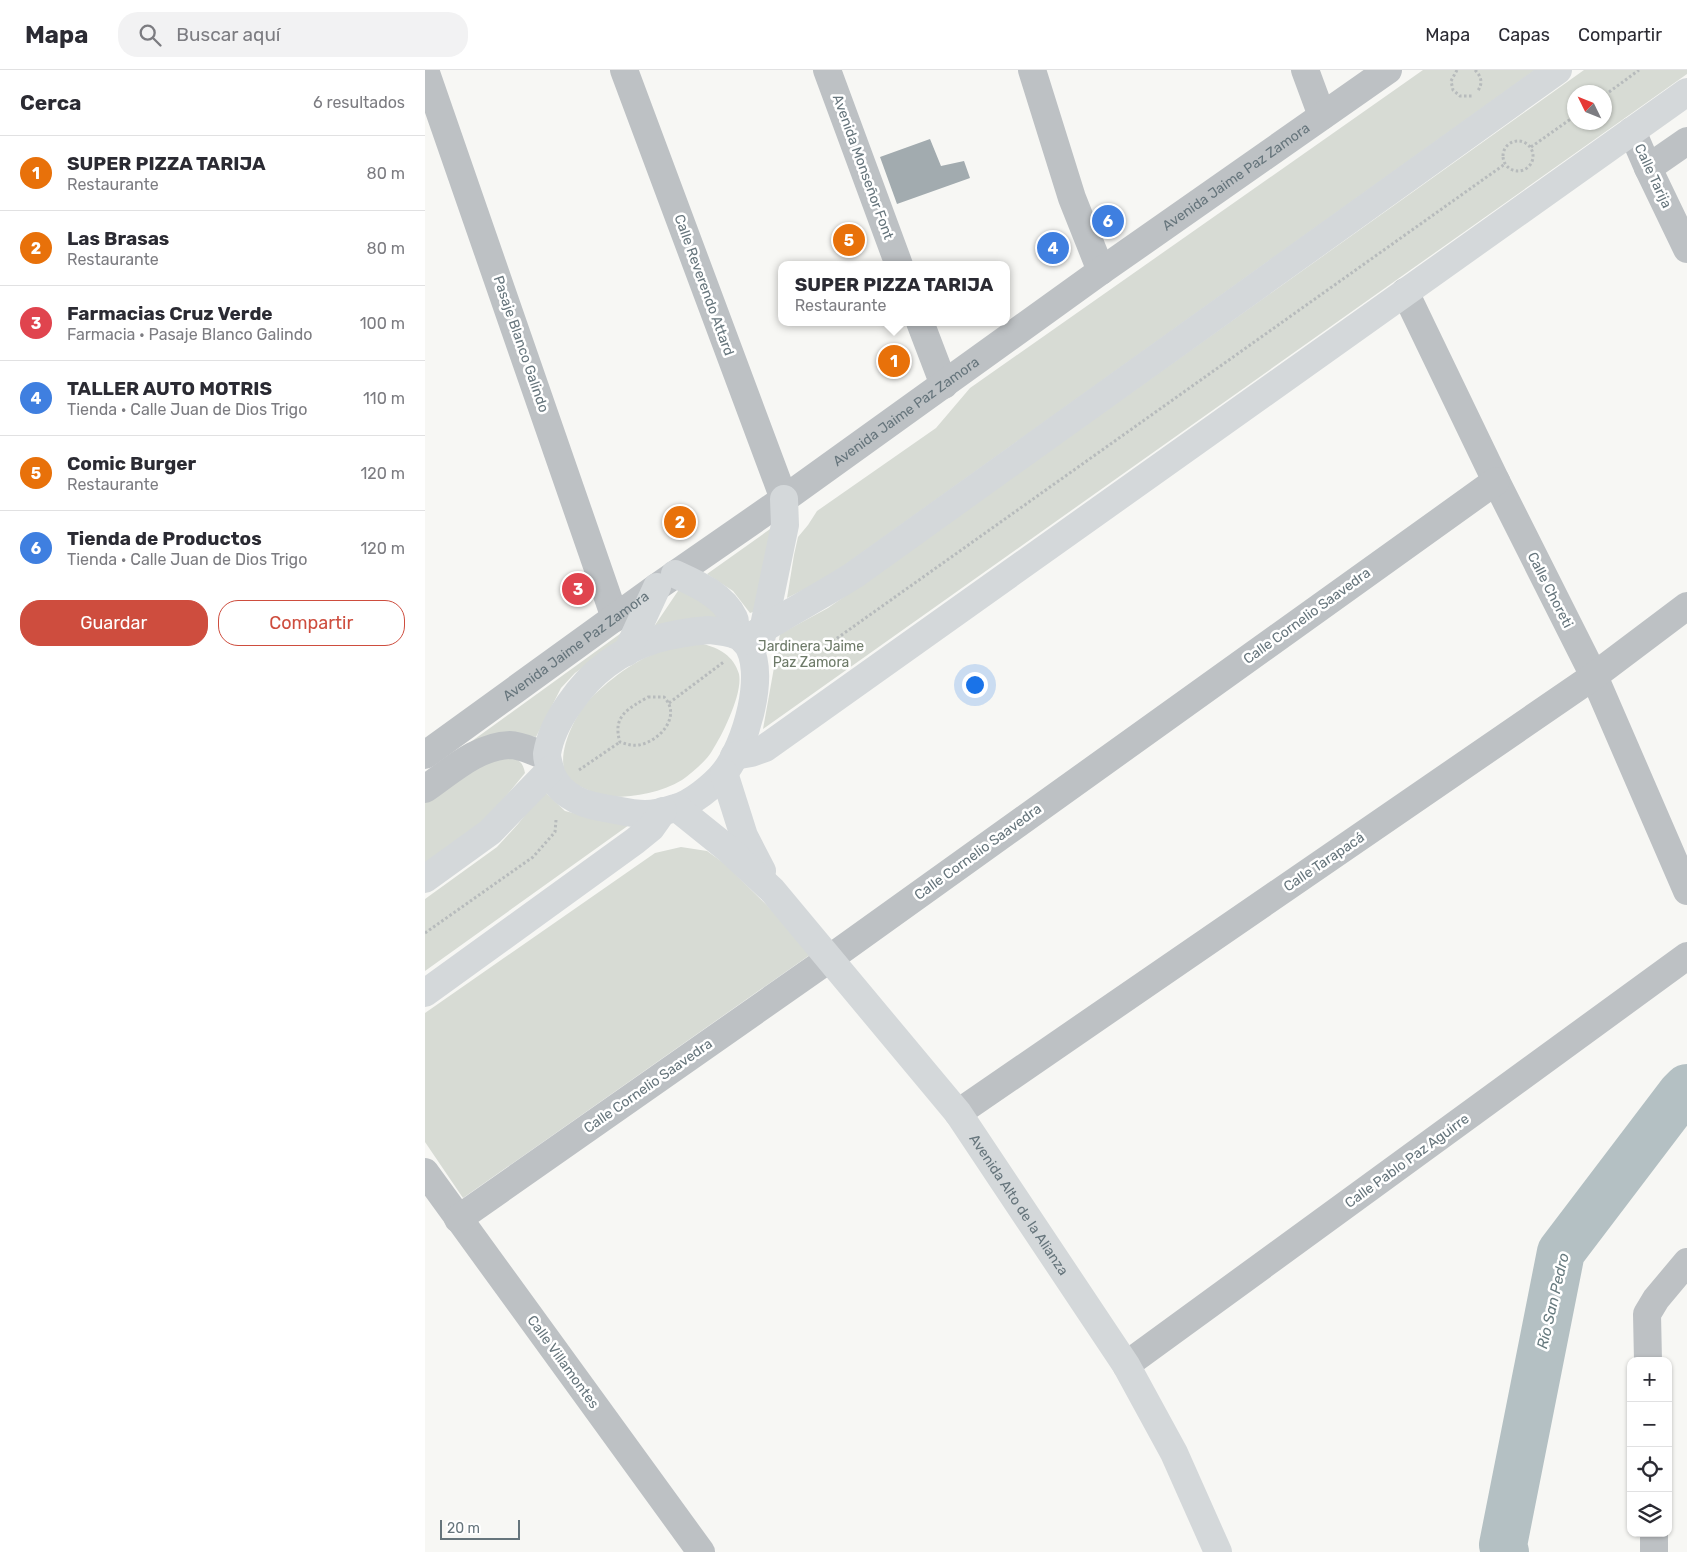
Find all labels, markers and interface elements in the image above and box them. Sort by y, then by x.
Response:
search box [118,12,468,57]
text: Mapa [25,21,88,49]
icon: search [136,21,164,49]
text: Buscar aquí [176,23,280,46]
text: Mapa [1425,24,1470,46]
text: Capas [1498,24,1550,46]
text: Compartir [1578,24,1662,46]
north arrow [1567,85,1612,130]
text: Cerca [20,90,81,115]
street label: Avenida Monseñor Font [829,92,897,242]
text: 6 resultados [313,93,405,112]
street label: Avenida Jaime Paz Zamora [1159,119,1313,234]
street label: Calle Tarija [1631,141,1675,211]
text: SUPER PIZZA TARIJA [67,152,266,175]
text: 1 [32,164,40,183]
text: 80 m [367,164,405,183]
text: Restaurante [67,175,159,194]
pin: 6 [1092,202,1124,240]
street label: Calle Reverendo Attard [670,212,738,358]
pin: 5 [833,221,865,259]
text: Las Brasas [67,227,169,250]
pin: 4 [1037,229,1069,267]
text: 2 [31,239,41,258]
text: 80 m [367,239,405,258]
text: Restaurante [67,250,159,269]
popup [778,261,1010,326]
street label: Pasaje Blanco Galindo [490,273,552,415]
text: SUPER PIZZA TARIJA [795,273,993,296]
text: Restaurante [795,296,887,315]
text: Farmacias Cruz Verde [67,302,273,325]
text: 3 [31,314,41,333]
text: 100 m [360,314,405,333]
text: Farmacia · Pasaje Blanco Galindo [67,325,312,344]
pin: 1 [878,342,910,380]
street label: Avenida Jaime Paz Zamora [829,353,982,470]
text: TALLER AUTO MOTRIS [67,377,272,400]
text: 4 [31,389,41,408]
text: 110 m [363,389,405,408]
text: Tienda · Calle Juan de Dios Trigo [67,400,307,419]
text: Comic Burger [67,452,196,475]
text: 5 [31,464,41,483]
text: 120 m [360,464,405,483]
text: Restaurante [67,475,159,494]
pin: 2 [664,503,696,541]
text: Tienda de Productos [67,527,262,550]
text: 6 [31,539,41,558]
text: 120 m [360,539,405,558]
street label: Calle Choreti [1524,549,1576,631]
text: Tienda · Calle Juan de Dios Trigo [67,550,307,569]
street label: Calle Cornelio Saavedra [1240,564,1374,668]
pin: 3 [562,570,594,608]
street label: Avenida Jaime Paz Zamora [499,587,652,704]
button: Guardar [20,600,208,646]
button: Compartir [218,600,405,646]
park label: Jardinera Jaime Paz Zamora [758,638,864,671]
your location [962,672,988,698]
street label: Calle Cornelio Saavedra [911,800,1045,904]
street label: Calle Tarapacá [1280,829,1368,895]
street label: Calle Cornelio Saavedra [580,1035,716,1137]
street label: Calle Pablo Paz Aguirre [1342,1110,1473,1212]
street label: Avenida Alto de la Alianza [966,1131,1072,1278]
water label: Río San Pedro [1533,1251,1573,1351]
street label: Calle Villamontes [523,1312,603,1412]
map controls [1627,1357,1672,1537]
button: + [1627,1357,1672,1402]
button: − [1627,1402,1672,1447]
button: locate [1627,1447,1672,1492]
button: layers [1627,1492,1672,1537]
scale bar [440,1517,520,1540]
text: 20 m [447,1520,480,1537]

